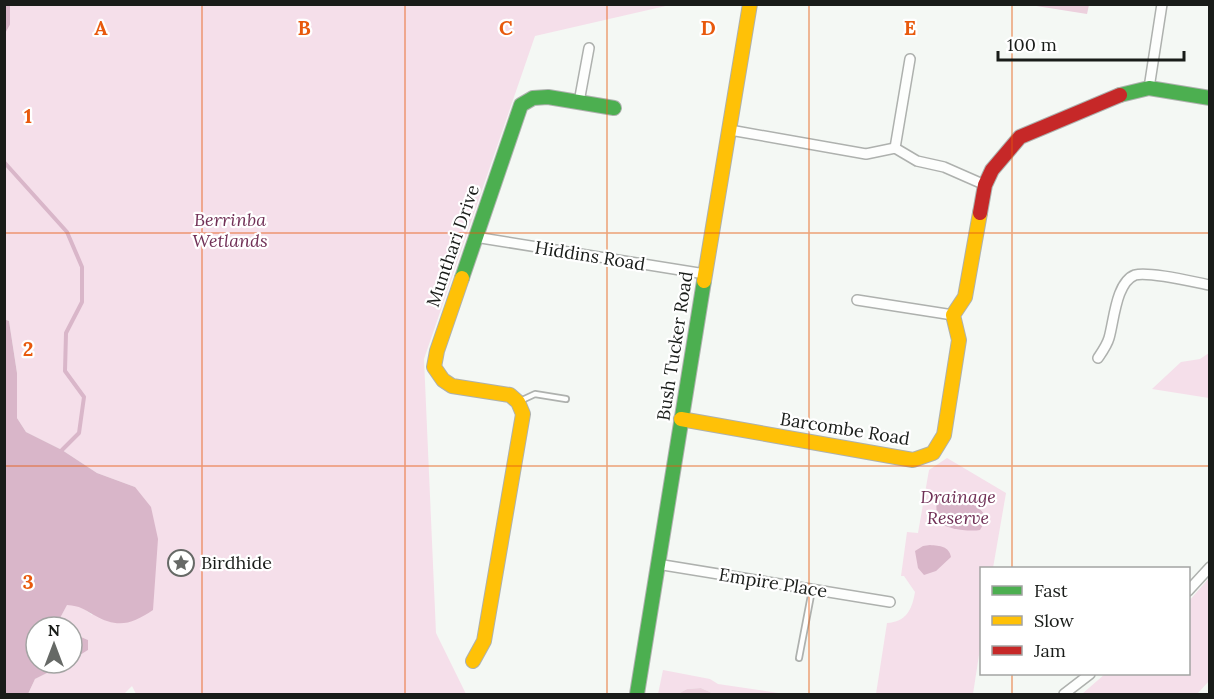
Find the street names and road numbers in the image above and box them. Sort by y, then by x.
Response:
street label: Munthari Drive [421,182,484,310]
street label: Hiddins Road [533,235,647,276]
street label: Bush Tucker Road [651,269,698,422]
street label: Barcombe Road [779,407,912,450]
street label: Empire Place [717,563,829,602]

